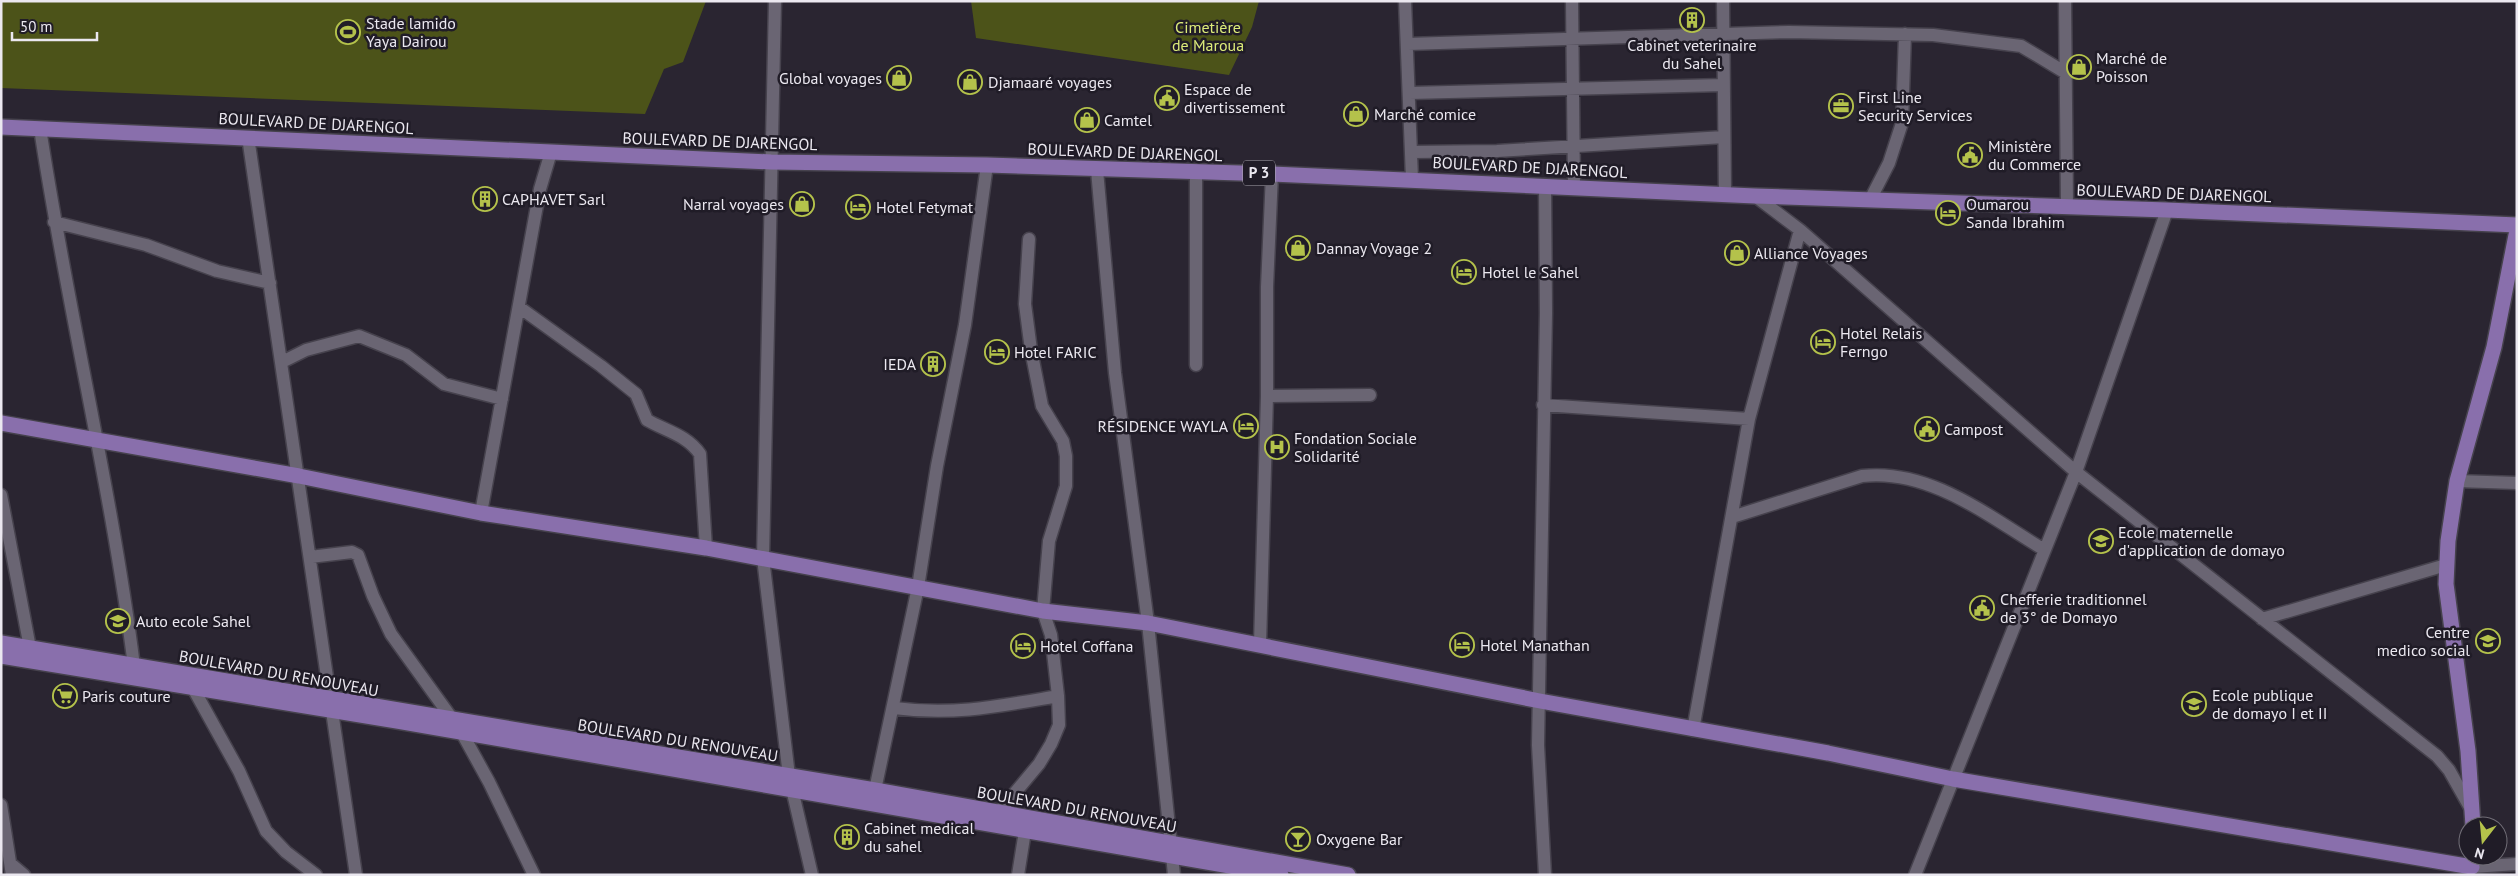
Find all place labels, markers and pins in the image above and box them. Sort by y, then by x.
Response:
building icon: Cabinet veterinaire du Sahel [1679,7,1705,33]
place label: Stade lamido Yaya Dairou [366,13,456,51]
sports icon: Stade lamido Yaya Dairou [335,19,361,45]
place label: Cabinet veterinaire du Sahel [1627,35,1757,73]
place label: Marché de Poisson [2096,48,2167,86]
shop icon: Marché de Poisson [2066,54,2092,80]
shop icon: Global voyages [886,65,912,91]
place label: Global voyages [779,68,882,88]
shop icon: Djamaaré voyages [957,69,983,95]
place label: Djamaaré voyages [988,72,1112,92]
place label: Espace de divertissement [1184,79,1286,117]
public building icon: Espace de divertissement [1154,85,1180,111]
place label: First Line Security Services [1858,87,1973,125]
office icon: First Line Security Services [1828,93,1854,119]
shop icon: Marché comice [1343,101,1369,127]
place label: Marché comice [1374,104,1476,124]
shop icon: Camtel [1074,107,1100,133]
place label: Camtel [1104,110,1152,130]
place label: Ministère du Commerce [1988,136,2081,174]
public building icon: Ministère du Commerce [1957,142,1983,168]
building icon: CAPHAVET Sarl [472,186,498,212]
place label: CAPHAVET Sarl [502,189,605,209]
shop icon: Narral voyages [789,191,815,217]
place label: Narral voyages [683,194,784,214]
hotel icon: Hotel Fetymat [845,194,871,220]
place label: Oumarou Sanda Ibrahim [1966,194,2065,232]
place label: Hotel Fetymat [876,197,974,217]
hotel icon: Oumarou Sanda Ibrahim [1935,200,1961,226]
shop icon: Dannay Voyage 2 [1285,235,1311,261]
place label: Dannay Voyage 2 [1316,238,1432,258]
shop icon: Alliance Voyages [1724,240,1750,266]
place label: Alliance Voyages [1754,243,1868,263]
hotel icon: Hotel le Sahel [1451,259,1477,285]
place label: Hotel le Sahel [1482,262,1579,282]
place label: Hotel Relais Ferngo [1840,323,1922,361]
hotel icon: Hotel Relais Ferngo [1810,329,1836,355]
hotel icon: Hotel FARIC [984,339,1010,365]
place label: Hotel FARIC [1014,342,1097,362]
building icon: IEDA [920,351,946,377]
place label: IEDA [883,354,917,374]
hotel icon: RÉSIDENCE WAYLA [1233,413,1259,439]
place label: RÉSIDENCE WAYLA [1098,416,1229,436]
public building icon: Campost [1914,416,1940,442]
place label: Campost [1944,419,2004,439]
place label: Fondation Sociale Solidarité [1294,428,1417,466]
hospital icon: Fondation Sociale Solidarité [1264,434,1290,460]
place label: Ecole maternelle d'application de domayo [2118,522,2285,560]
school or university icon: Ecole maternelle d'application de domayo [2088,528,2114,554]
place label: Chefferie traditionnel de 3° de Domayo [2000,589,2147,627]
public building icon: Chefferie traditionnel de 3° de Domayo [1969,595,1995,621]
school or university icon: Auto ecole Sahel [105,608,131,634]
place label: Auto ecole Sahel [136,611,251,631]
place label: Centre medico social [2377,622,2470,660]
school or university icon: Centre medico social [2475,628,2501,654]
hotel icon: Hotel Manathan [1449,632,1475,658]
hotel icon: Hotel Coffana [1010,633,1036,659]
place label: Hotel Manathan [1480,635,1590,655]
place label: Hotel Coffana [1040,636,1133,656]
supermarket icon: Paris couture [52,683,78,709]
place label: Ecole publique de domayo I et II [2212,685,2327,723]
place label: Paris couture [82,686,171,706]
school or university icon: Ecole publique de domayo I et II [2181,691,2207,717]
place label: Cabinet medical du sahel [864,818,974,856]
building icon: Cabinet medical du sahel [834,824,860,850]
bar icon: Oxygene Bar [1285,826,1311,852]
place label: Oxygene Bar [1316,829,1403,849]

